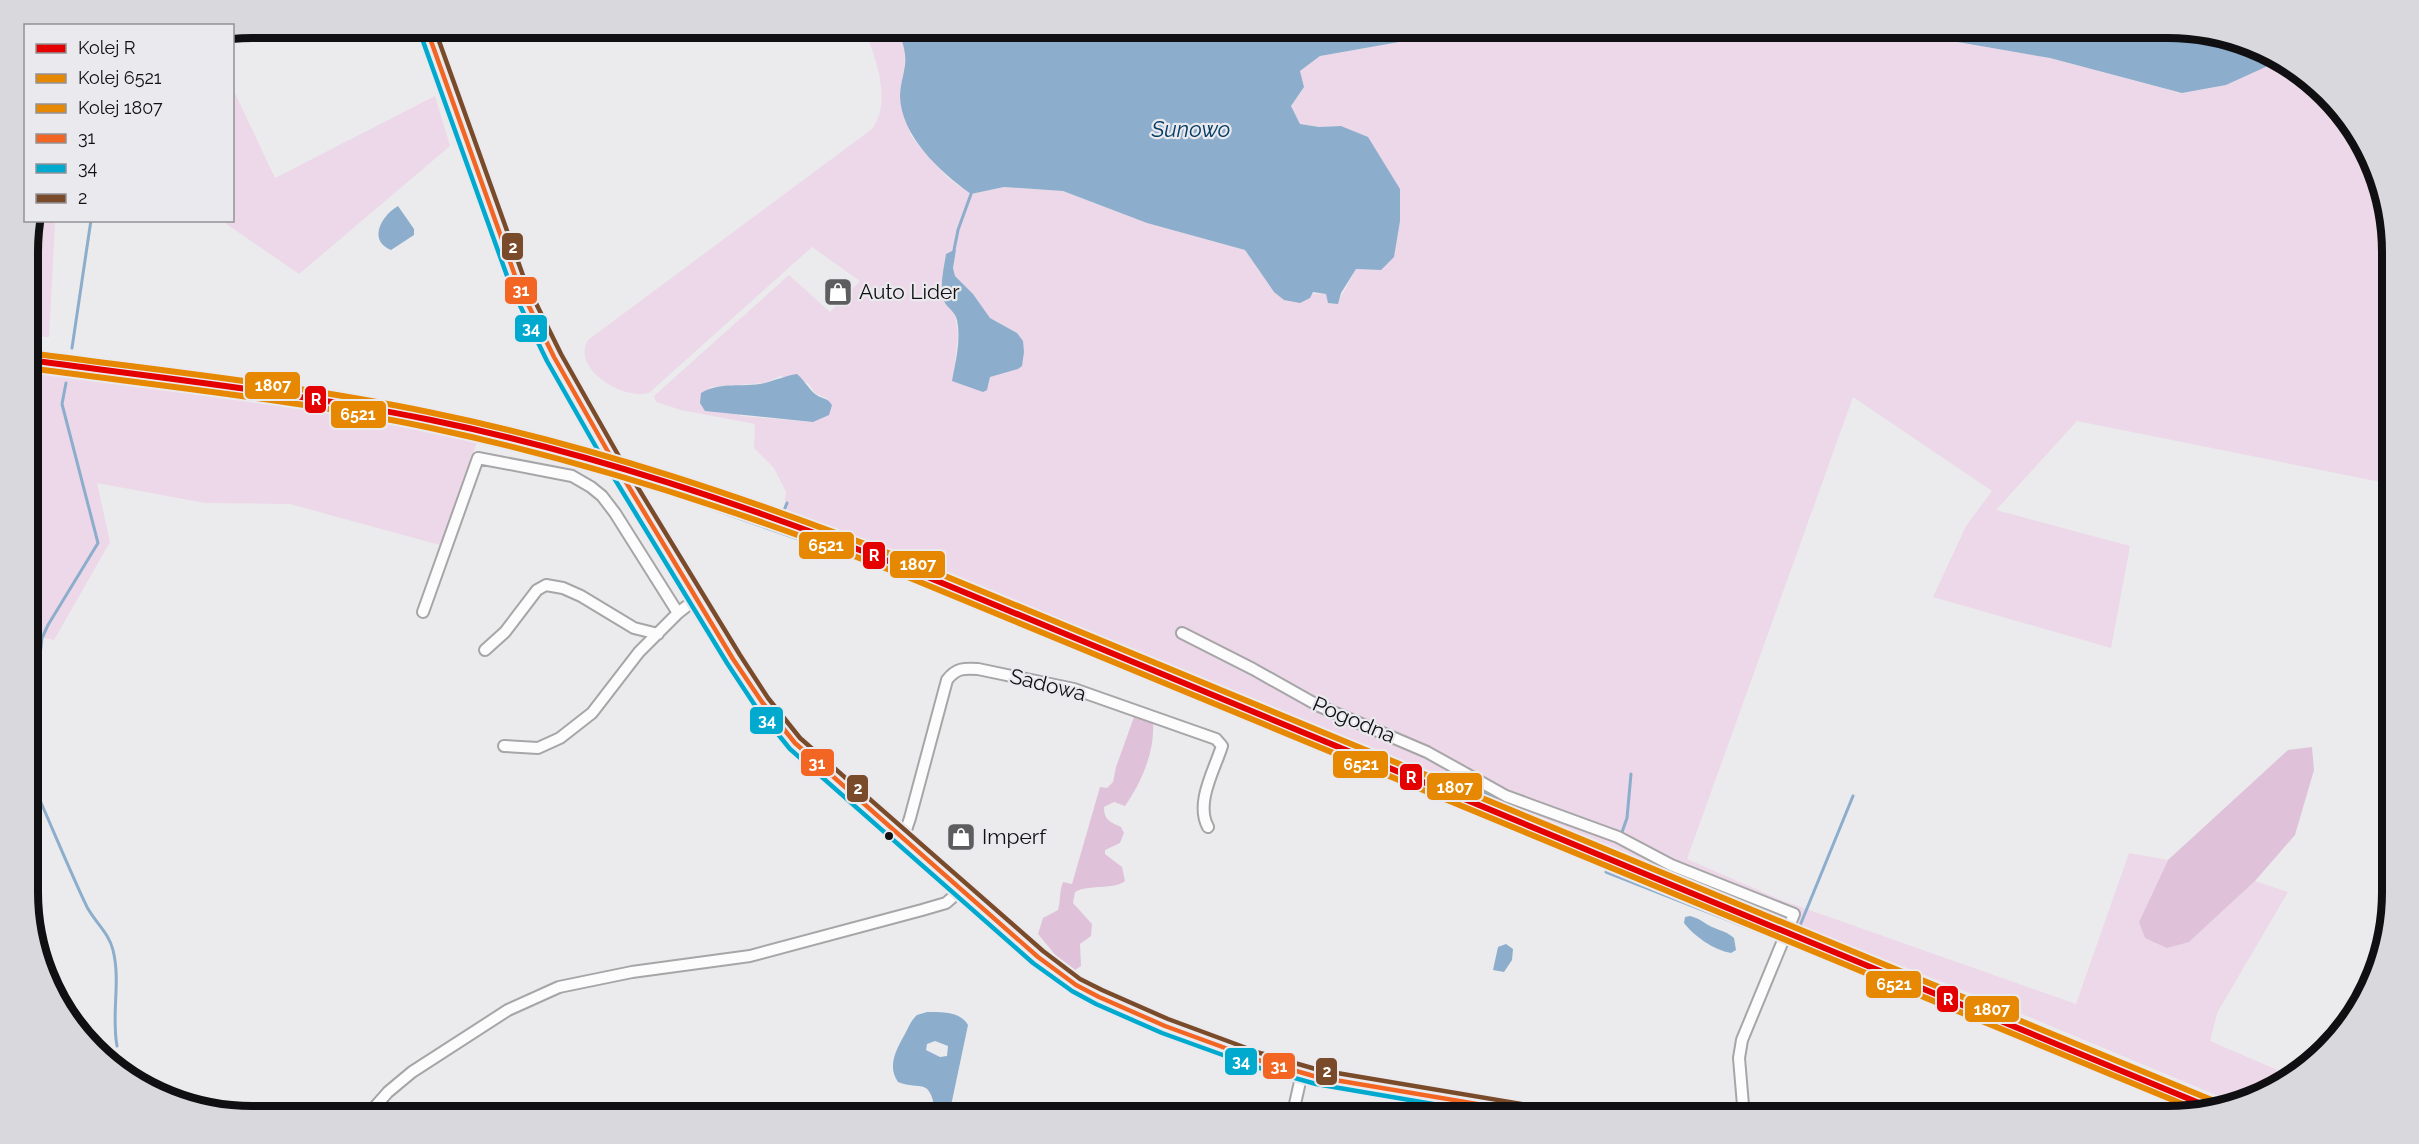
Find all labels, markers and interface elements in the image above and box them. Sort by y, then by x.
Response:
legend [24,24,234,222]
text: Kolej R [78,37,136,58]
text: Kolej 6521 [78,67,162,88]
text: Kolej 1807 [78,97,163,118]
water label: Sunowo [1151,116,1230,142]
text: 31 [78,127,96,148]
text: 34 [78,157,98,178]
text: 2 [78,187,87,208]
line badge: 2 [501,232,524,261]
text: 2 [508,238,518,257]
line badge: 31 [504,276,538,305]
shop icon: Auto Lider [822,276,854,308]
place label: Auto Lider [859,279,960,304]
text: 31 [513,281,530,300]
line badge: 34 [514,314,548,343]
text: 34 [522,319,540,338]
line badge: 1807 [244,371,301,400]
text: 1807 [255,376,291,395]
line badge: R [304,385,327,414]
text: R [311,390,322,409]
line badge: 6521 [330,400,387,429]
text: 6521 [340,405,376,424]
line badge: 6521 [798,531,855,560]
text: 6521 [808,536,844,555]
line badge: R [862,541,886,570]
text: R [869,546,880,565]
line badge: 1807 [889,550,946,579]
text: 1807 [900,555,936,574]
street label: Sadowa [1007,663,1089,706]
street label: Pogodna [1309,691,1399,748]
line badge: 34 [749,706,784,735]
text: 34 [758,711,776,730]
line badge: 31 [800,748,835,777]
line badge: 6521 [1332,750,1389,779]
text: 31 [809,754,826,773]
text: 6521 [1343,755,1379,774]
line badge: R [1399,763,1423,791]
text: R [1406,768,1417,787]
line badge: 1807 [1426,772,1483,801]
line badge: 2 [846,774,869,803]
text: 1807 [1437,778,1473,797]
text: 2 [853,779,863,798]
shop icon: Imperf [945,821,977,853]
place label: Imperf [982,824,1047,849]
unlabelled marker [883,830,895,842]
line badge: 6521 [1865,970,1922,999]
text: 6521 [1876,975,1912,994]
line badge: R [1936,985,1959,1013]
text: R [1943,990,1954,1009]
line badge: 1807 [1964,995,2020,1023]
text: 1807 [1974,1000,2010,1019]
line badge: 34 [1224,1047,1258,1076]
text: 34 [1232,1052,1250,1071]
line badge: 31 [1262,1052,1296,1080]
text: 31 [1271,1057,1288,1076]
line badge: 2 [1315,1057,1338,1086]
text: 2 [1322,1062,1332,1081]

